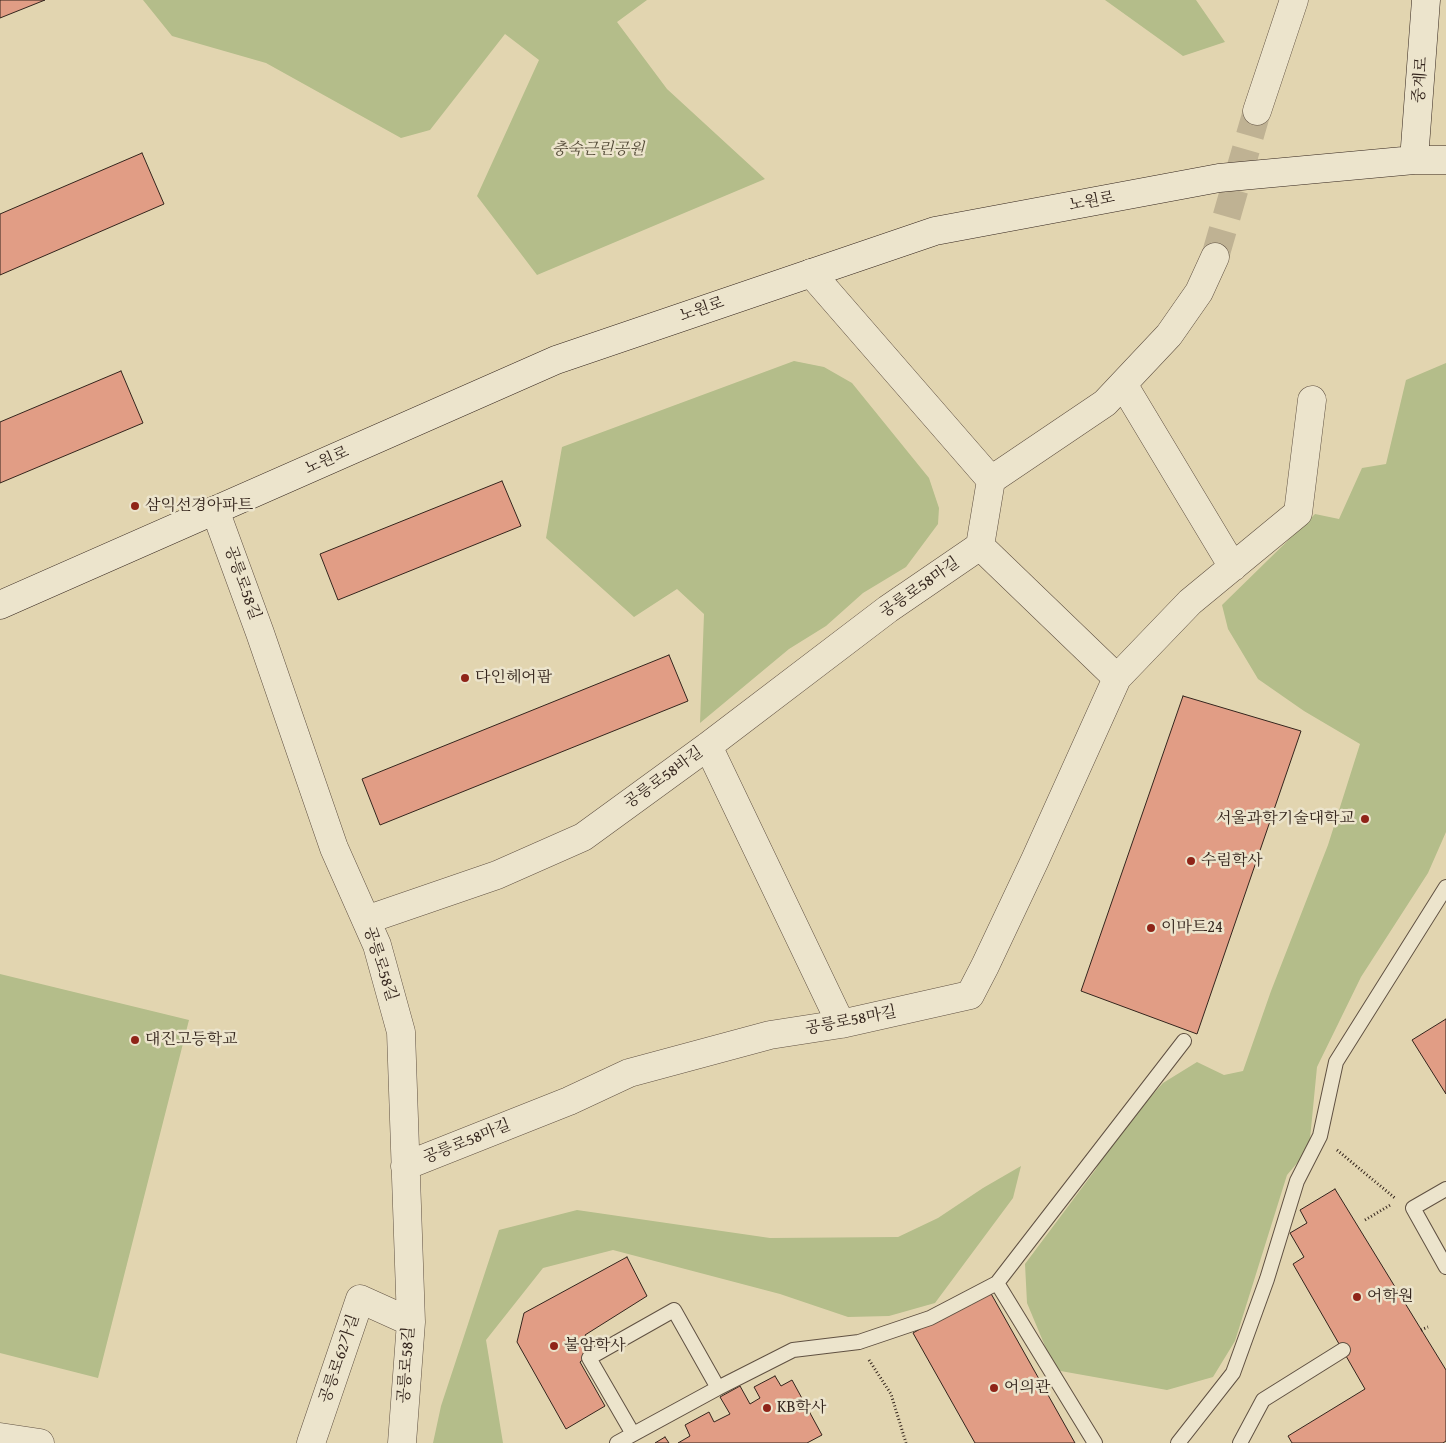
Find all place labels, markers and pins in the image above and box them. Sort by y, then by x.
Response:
place label: 삼익선경아파트 [145,496,253,516]
marker: 삼익선경아파트 [129,500,141,512]
place label: 다인헤어팜 [475,668,552,688]
marker: 다인헤어팜 [459,672,471,684]
place label: 서울과학기술대학교 [1216,809,1355,829]
marker: 서울과학기술대학교 [1359,813,1371,825]
place label: 수림학사 [1201,851,1263,871]
marker: 수림학사 [1185,855,1197,867]
place label: 이마트24 [1161,918,1223,938]
marker: 이마트24 [1145,922,1157,934]
place label: 대진고등학교 [145,1030,238,1050]
marker: 대진고등학교 [129,1034,141,1046]
place label: 어학원 [1367,1287,1413,1307]
marker: 어학원 [1351,1291,1363,1303]
place label: 불암학사 [564,1336,626,1356]
marker: 불암학사 [548,1340,560,1352]
place label: 어의관 [1004,1378,1050,1398]
marker: 어의관 [988,1382,1000,1394]
place label: KB학사 [777,1398,826,1418]
marker: KB학사 [761,1402,773,1414]

